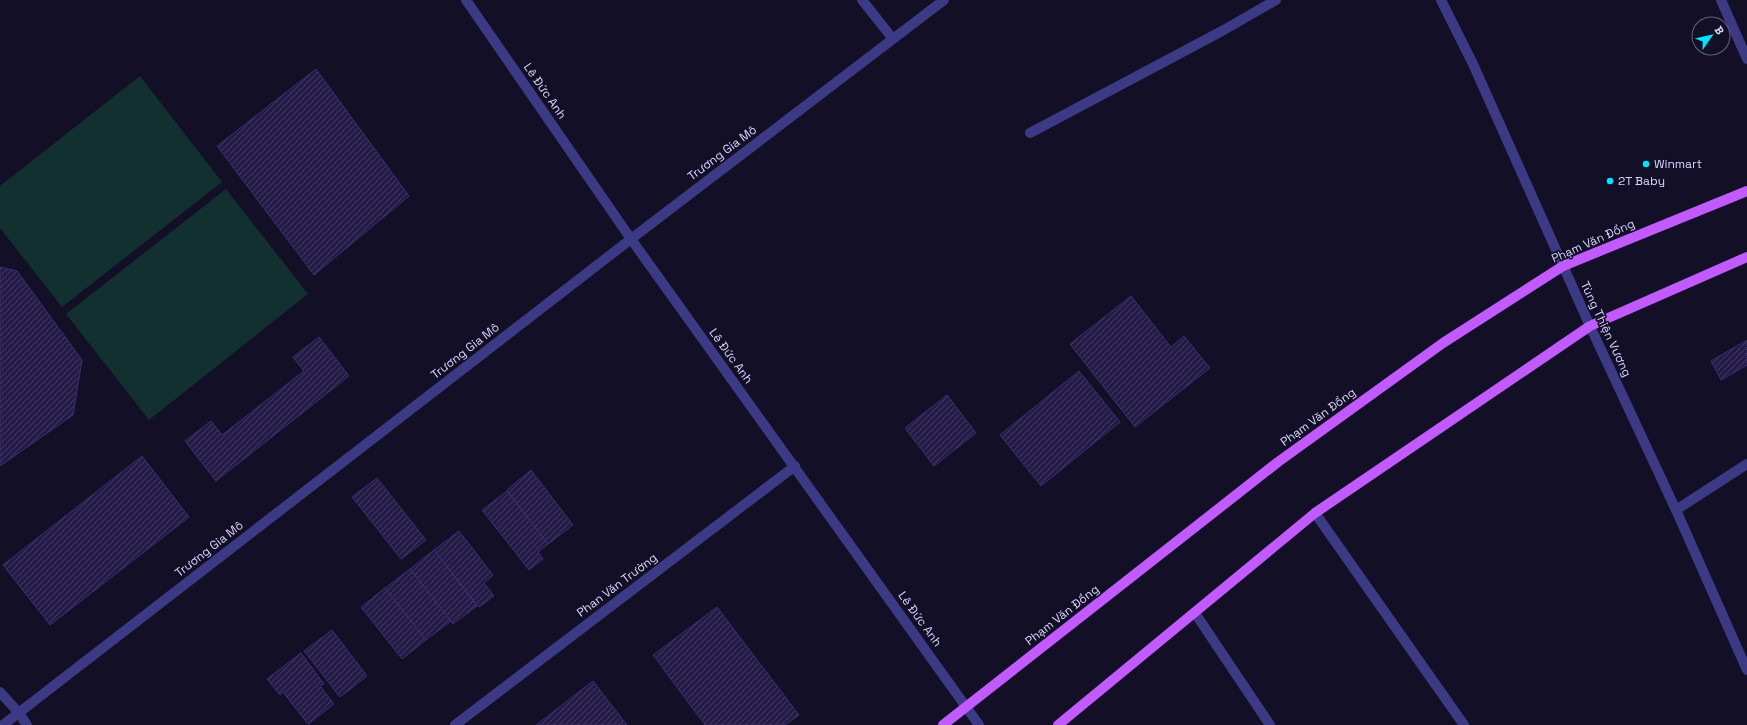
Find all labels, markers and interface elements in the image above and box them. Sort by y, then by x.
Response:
north arrow [1691,16,1731,56]
text: B [1711,23,1727,37]
street label: Lê Đức Anh [520,60,570,122]
street label: Trương Gia Mô [684,122,760,184]
place label: Winmart [1654,156,1702,172]
marker: Winmart [1641,159,1651,169]
place label: 2T Baby [1618,173,1665,189]
marker: 2T Baby [1605,176,1615,186]
street label: Phạm Văn Đồng [1549,215,1637,267]
street label: Tùng Thiện Vương [1577,279,1635,379]
street label: Trương Gia Mô [428,319,502,383]
street label: Lê Đức Anh [706,325,756,387]
street label: Phạm Văn Đồng [1277,384,1359,450]
street label: Trương Gia Mô [172,517,246,581]
street label: Phan Văn Trường [574,550,660,620]
street label: Phạm Văn Đồng [1022,581,1102,649]
street label: Lê Đức Anh [895,588,945,650]

